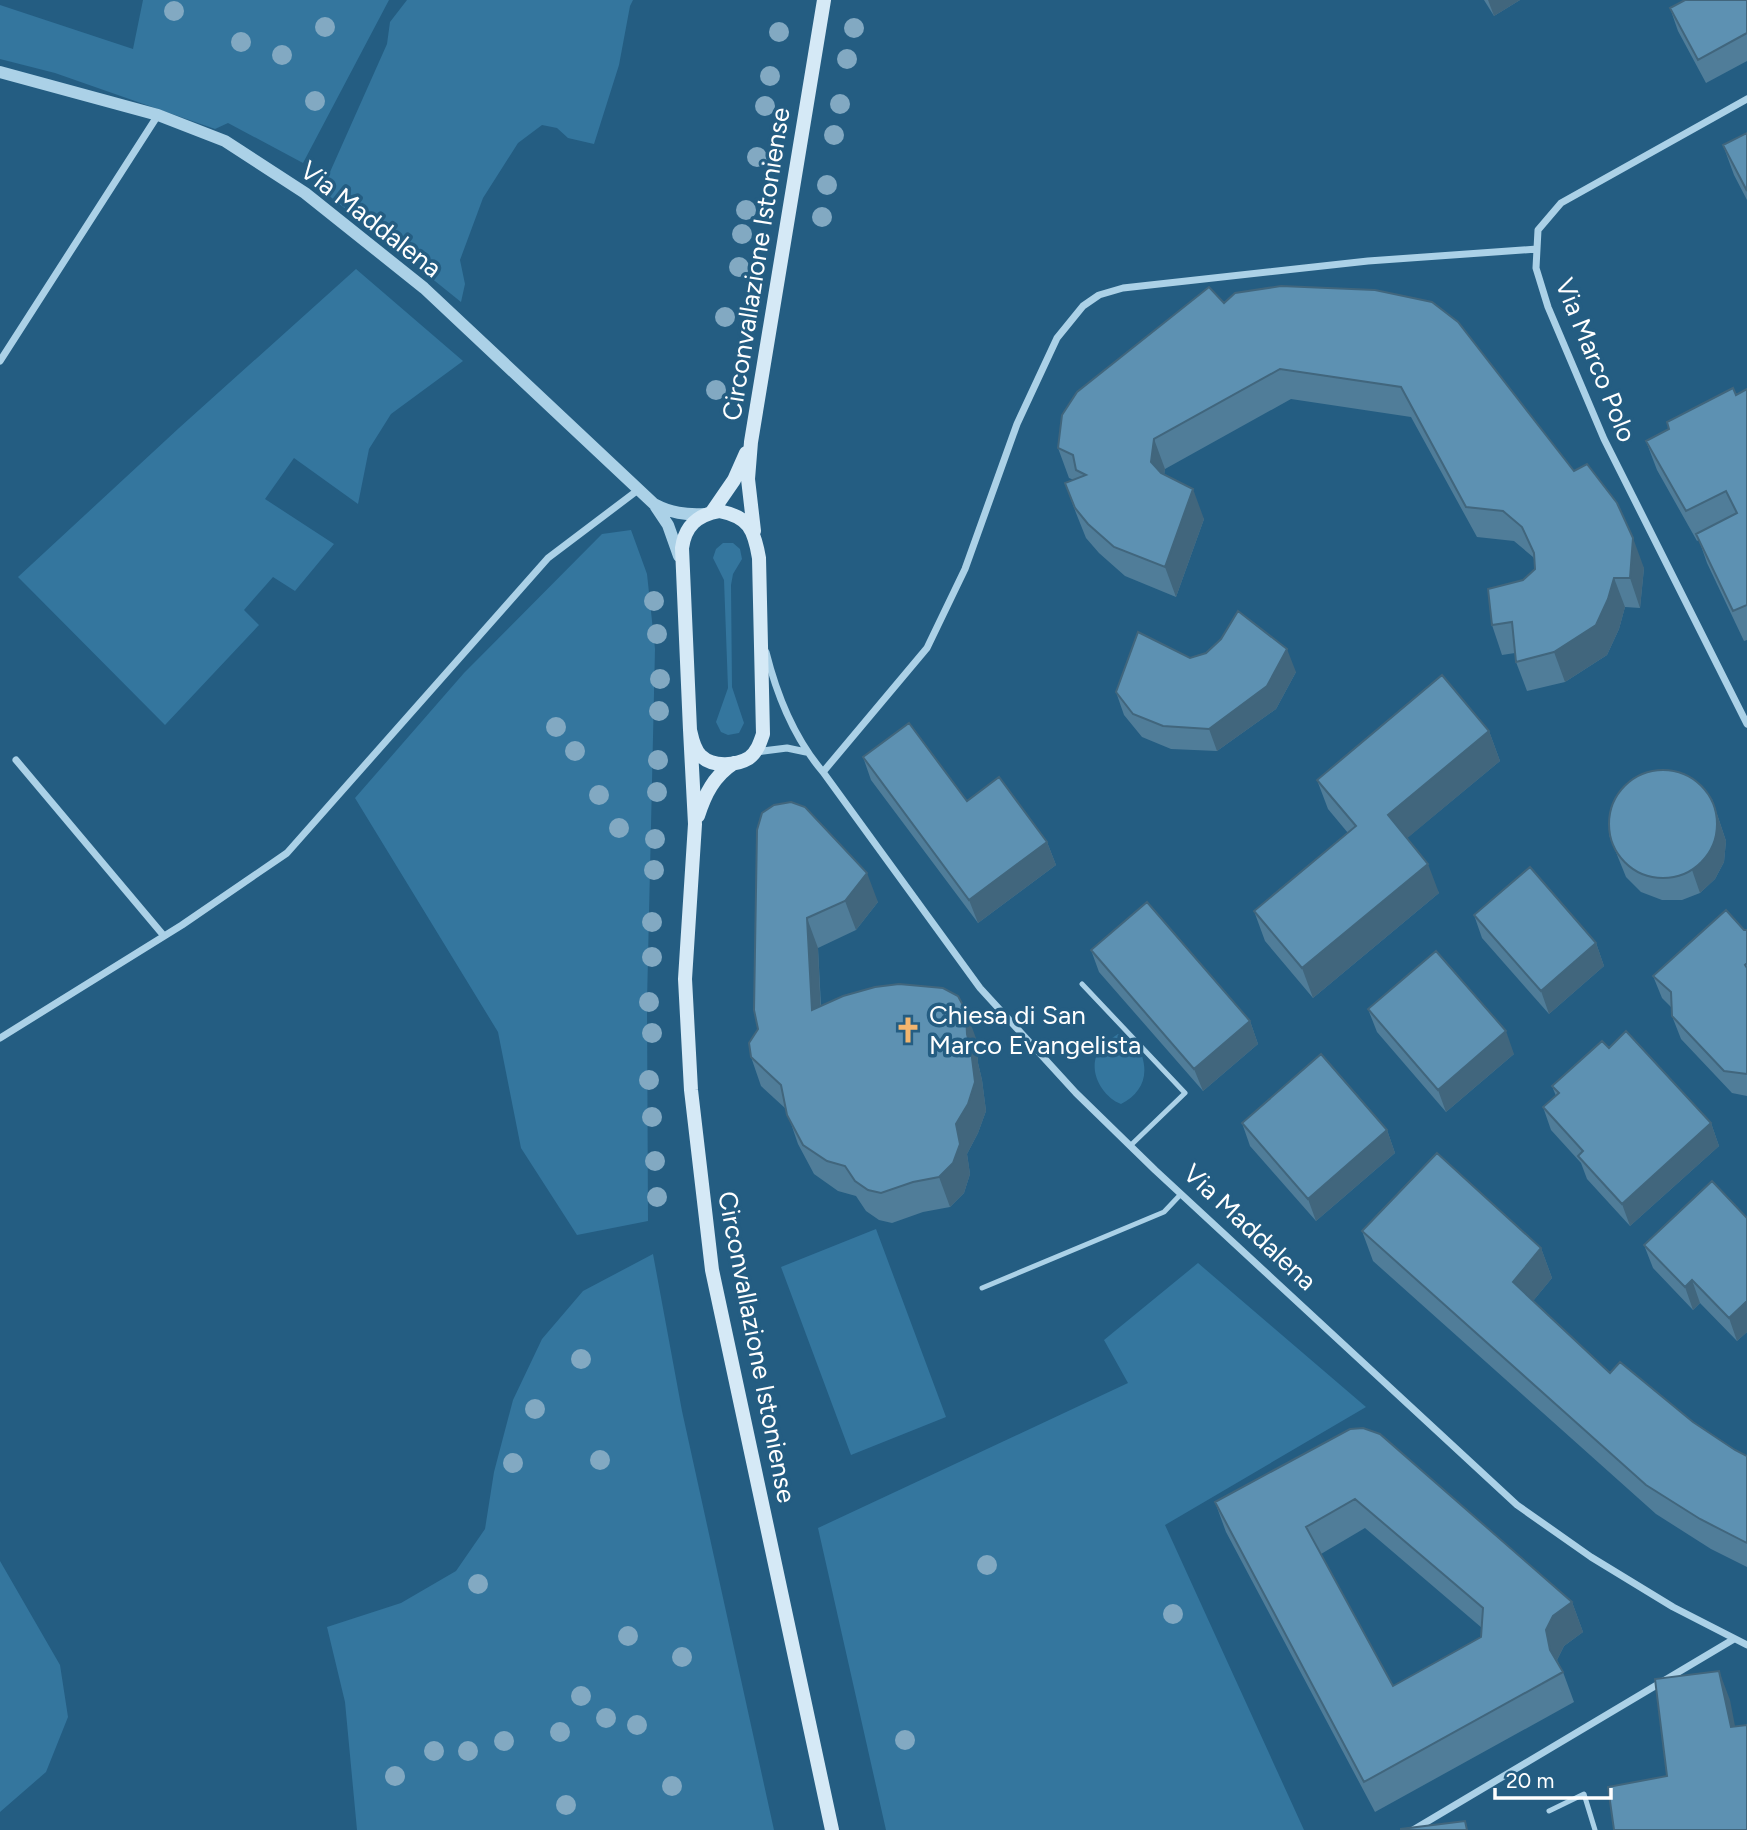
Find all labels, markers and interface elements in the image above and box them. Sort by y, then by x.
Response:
street label: Circonvallazione Istoniense [715,105,797,423]
street label: Via Maddalena [294,154,448,284]
street label: Via Marco Polo [1549,273,1643,447]
place label: Chiesa di San Marco Evangelista [929,999,1141,1061]
church icon: Chiesa di San Marco Evangelista [893,1015,923,1045]
street label: Via Maddalena [1177,1157,1323,1297]
street label: Circonvallazione Istoniense [711,1188,803,1506]
scale bar [1495,1756,1610,1800]
text: 20 m [1506,1768,1554,1793]

